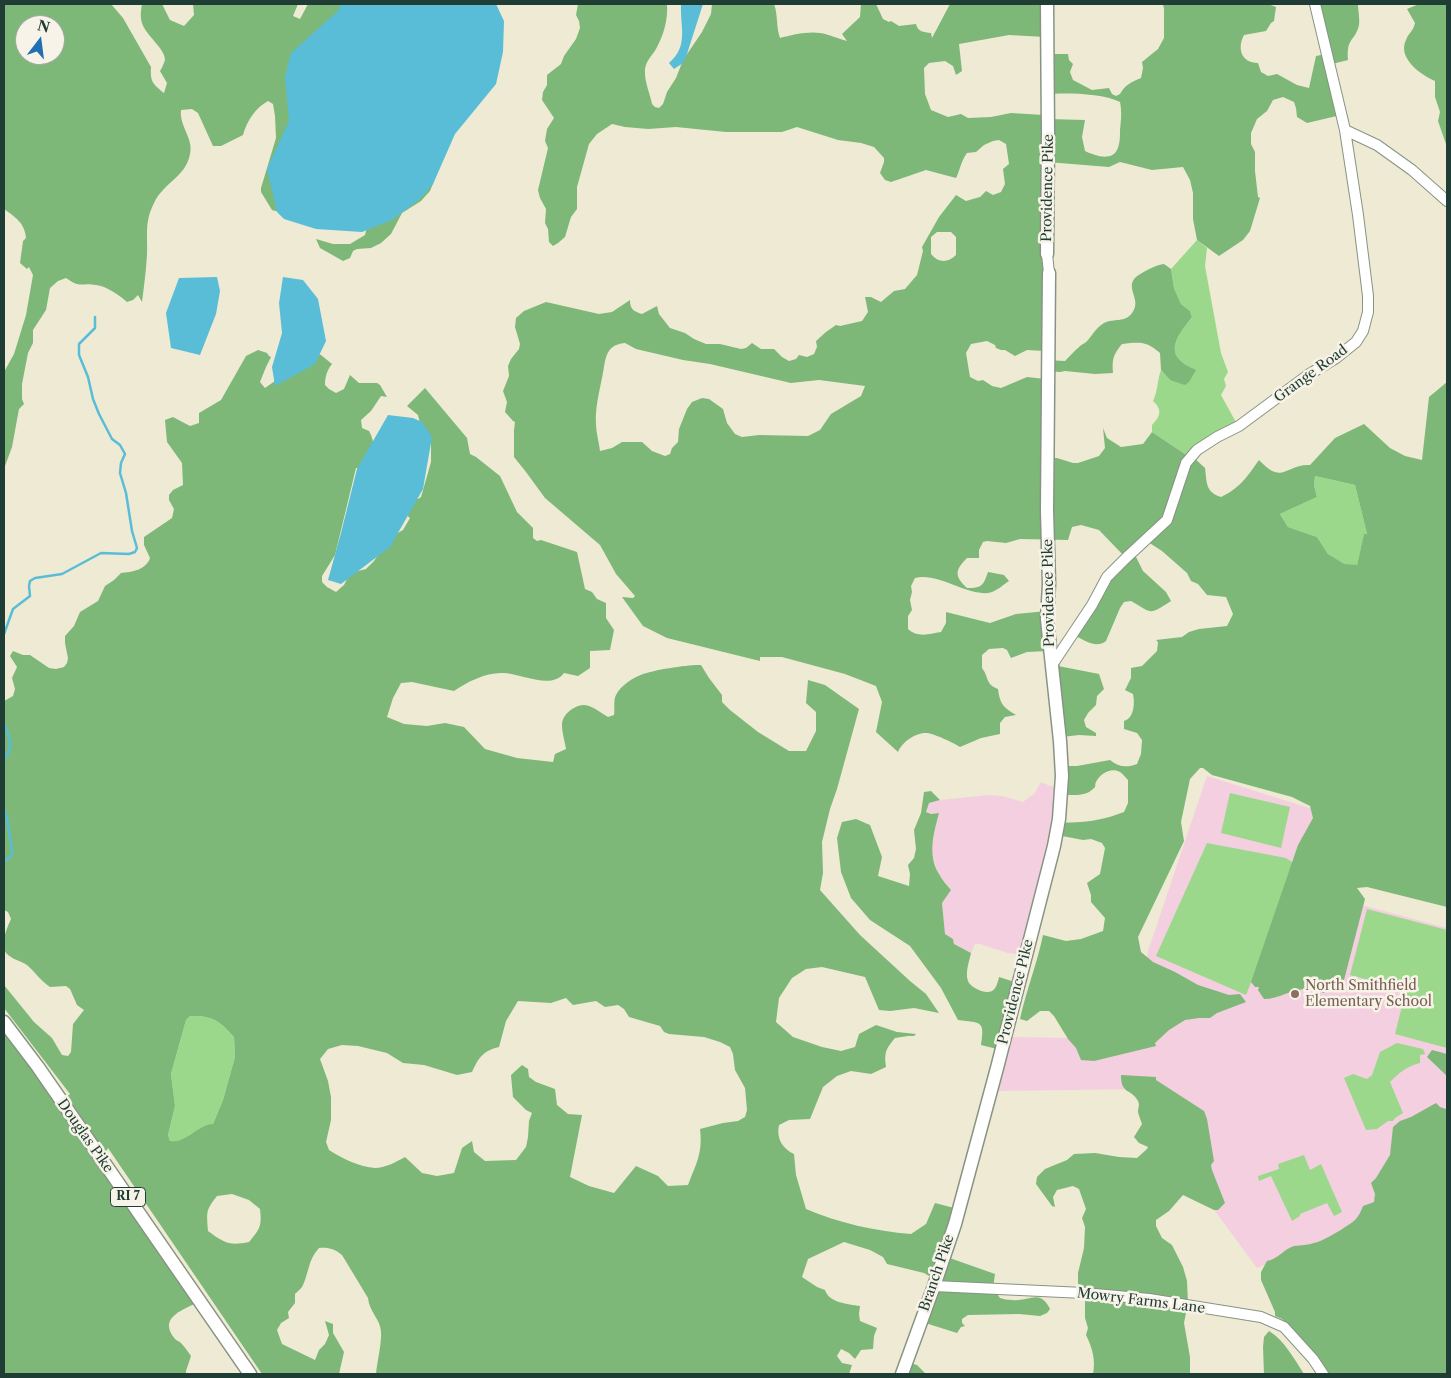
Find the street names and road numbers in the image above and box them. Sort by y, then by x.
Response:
street label: Providence Pike [1039,134,1057,242]
street label: Grange Road [1271,342,1351,406]
street label: Providence Pike [1040,539,1058,647]
street label: Providence Pike [995,938,1037,1046]
street label: Douglas Pike [53,1096,117,1176]
road number: RI 7 [110,1188,146,1206]
street label: Branch Pike [916,1232,958,1314]
street label: Mowry Farms Lane [1076,1285,1206,1317]

